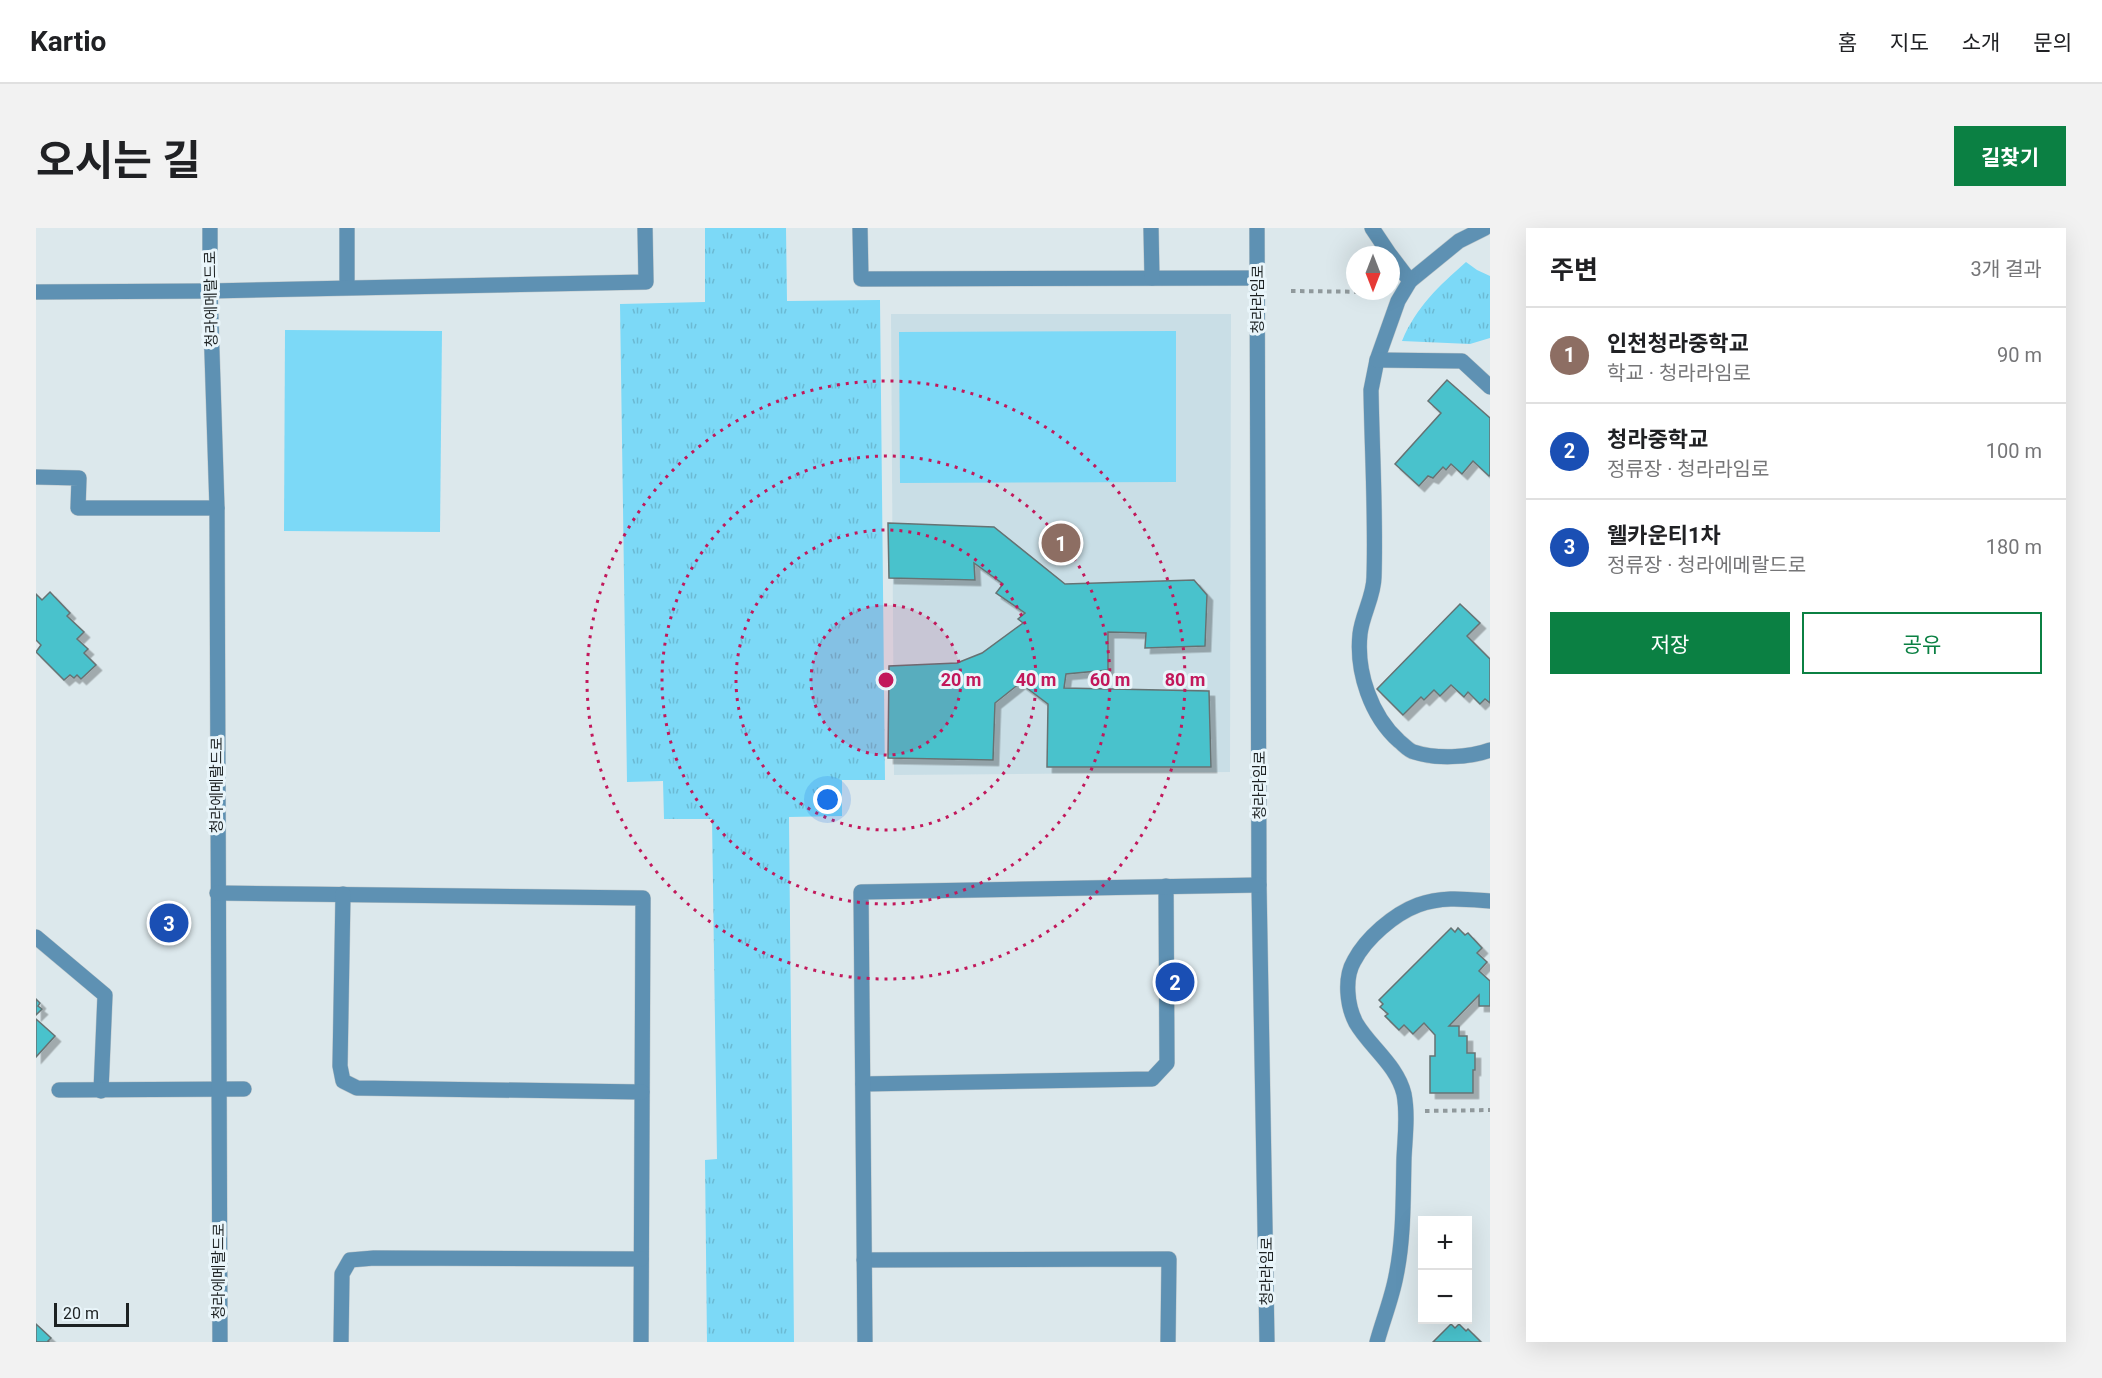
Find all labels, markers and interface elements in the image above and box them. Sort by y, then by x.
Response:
text: Kartio [30,25,106,58]
text: 홈 [1838,31,1857,55]
text: 지도 [1890,31,1929,55]
text: 소개 [1962,31,2000,55]
text: 문의 [2033,31,2072,55]
button: 길찾기 [1954,126,2066,186]
text: 오시는 길 [36,136,201,185]
north arrow [1346,246,1400,300]
street label: 청라에메랄드로 [201,251,221,347]
text: 주변 [1550,255,1598,285]
text: 3개 결과 [1971,257,2042,281]
street label: 청라라임로 [1249,264,1267,334]
text: 인천청라중학교 [1607,331,1749,356]
text: 1 [1564,343,1575,367]
text: 90 m [1997,343,2042,367]
text: 학교 · 청라라임로 [1607,361,1751,385]
text: 청라중학교 [1607,427,1708,452]
text: 2 [1564,439,1575,463]
text: 100 m [1986,439,2042,463]
text: 정류장 · 청라라임로 [1607,457,1769,481]
pin: 1 [1042,520,1080,566]
text: 웰카운티1차 [1607,523,1721,548]
text: 3 [1564,535,1575,559]
text: 180 m [1986,535,2042,559]
text: 정류장 · 청라에메랄드로 [1607,553,1806,577]
button: 저장 [1550,612,1790,674]
button: 공유 [1802,612,2042,674]
text: 20 m [941,669,981,690]
text: 40 m [1016,669,1056,690]
text: 60 m [1090,669,1130,690]
text: 80 m [1165,669,1205,690]
centre of rings [876,670,896,690]
street label: 청라에메랄드로 [208,737,226,833]
street label: 청라라임로 [1251,750,1269,820]
your location [813,785,842,814]
pin: 3 [150,900,188,946]
pin: 2 [1156,960,1194,1005]
map controls [1418,1216,1472,1324]
button: + [1418,1216,1472,1270]
street label: 청라에메랄드로 [210,1223,228,1319]
street label: 청라라임로 [1258,1236,1276,1306]
button: − [1418,1270,1472,1324]
scale bar [54,1300,129,1328]
text: 20 m [63,1304,99,1323]

